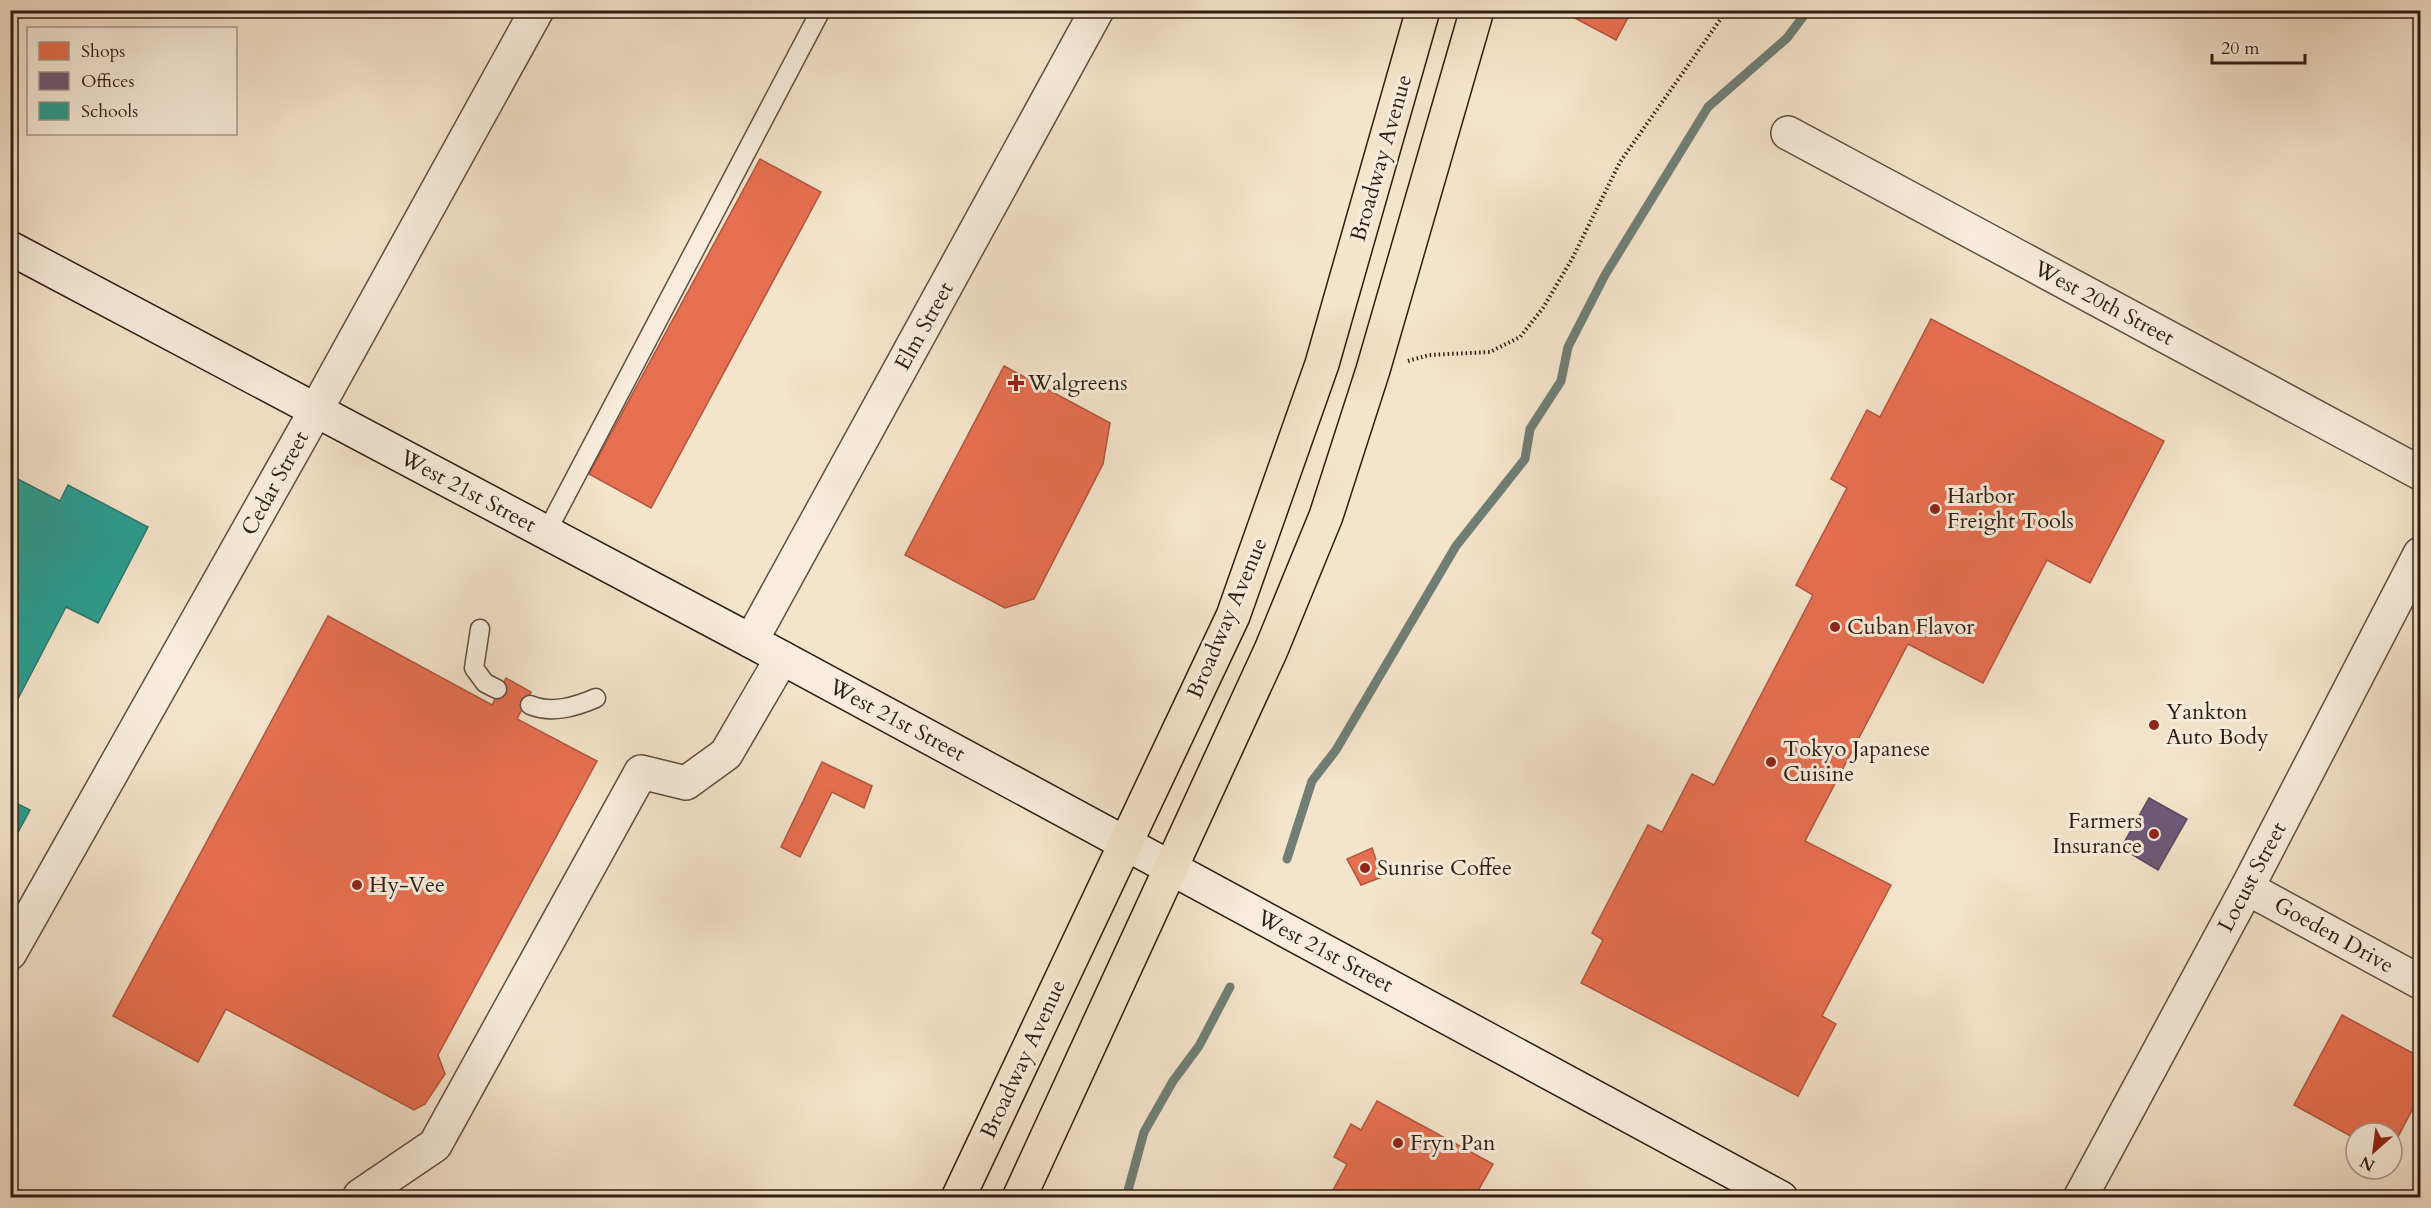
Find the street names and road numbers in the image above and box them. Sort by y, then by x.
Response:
street label: Broadway Avenue [1343,71,1419,245]
street label: West 20th Street [2028,253,2179,353]
street label: Elm Street [887,276,961,376]
street label: Cedar Street [234,425,316,541]
street label: West 21st Street [394,442,541,540]
street label: Broadway Avenue [1180,533,1274,703]
street label: West 21st Street [823,671,970,769]
street label: Locust Street [2210,817,2294,937]
street label: Goeden Drive [2269,890,2399,980]
street label: West 21st Street [1251,902,1398,1000]
street label: Broadway Avenue [973,975,1073,1143]

